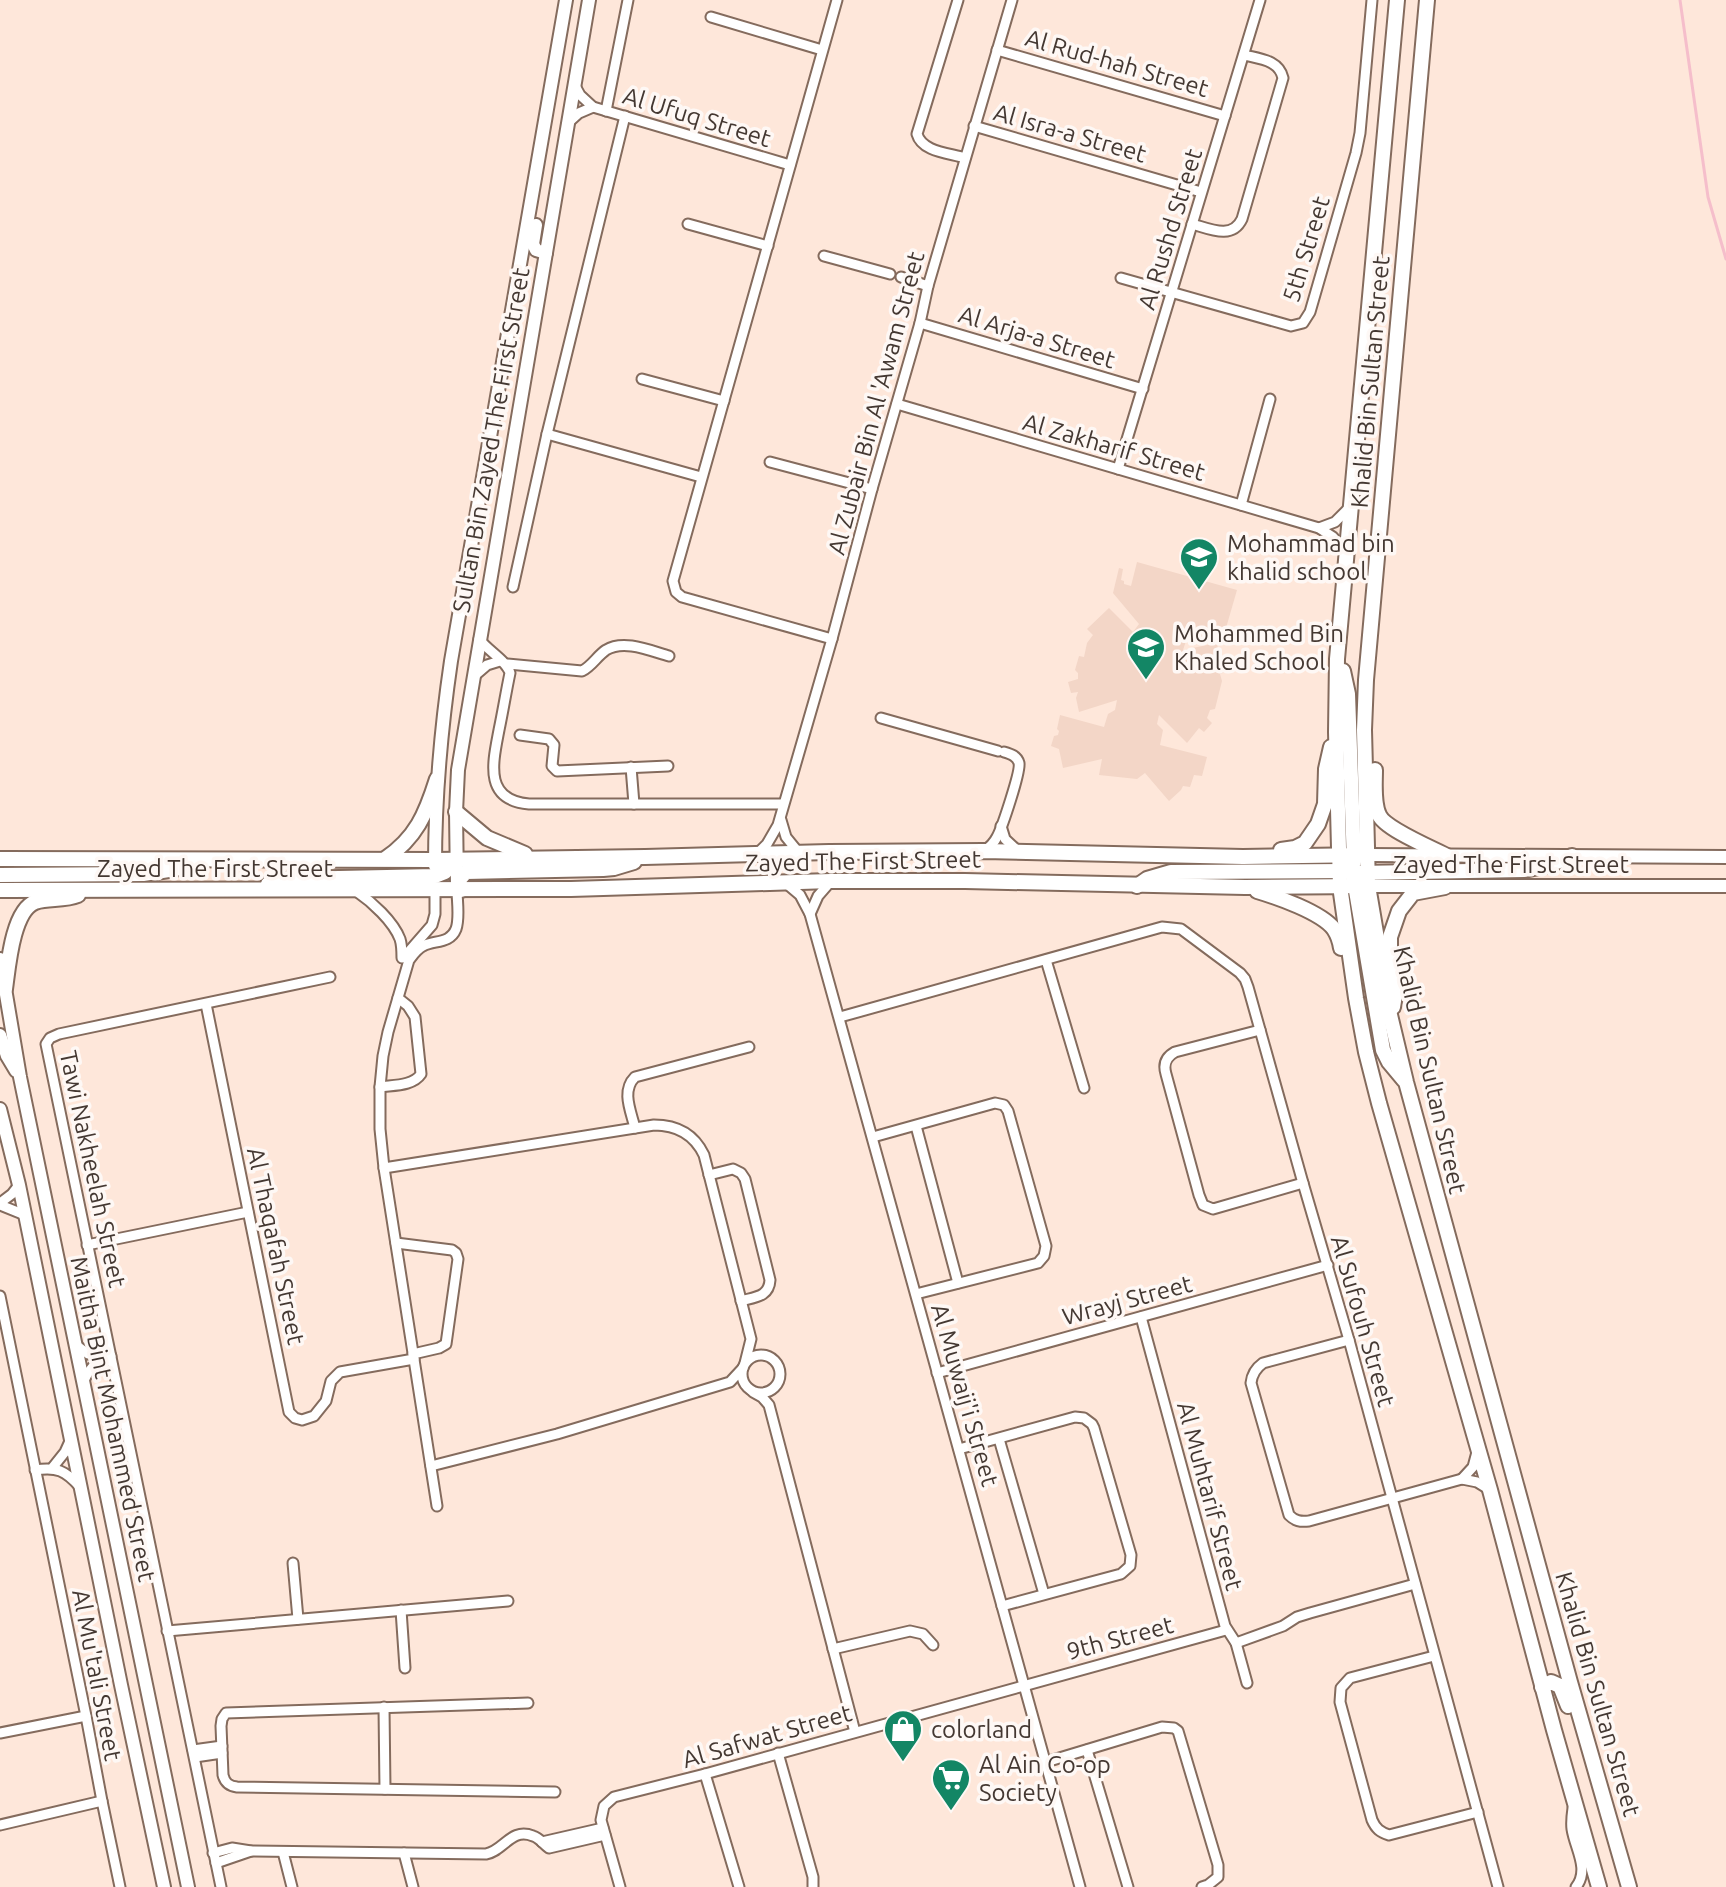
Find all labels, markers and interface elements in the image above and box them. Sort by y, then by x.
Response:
street label: Al Rud-hah Street [1022,24,1212,102]
street label: Al Ufuq Street [620,82,775,152]
street label: Al Isra-a Street [991,98,1150,168]
street label: Al Rushd Street [1133,145,1207,313]
street label: 5th Street [1277,192,1335,305]
street label: Al Zubair Bin Al 'Awam Street [822,248,930,558]
street label: Khalid Bin Sultan Street [1346,254,1395,509]
street label: Sultan Bin Zayed The First Street [447,265,535,615]
street label: Al Arja-a Street [956,300,1119,374]
street label: Al Zakharif Street [1020,408,1209,486]
place label: Mohammad bin khalid school [1227,530,1395,585]
school or university icon: Mohammad bin khalid school [1178,536,1220,591]
place label: Mohammed Bin Khaled School [1174,620,1344,675]
school or university icon: Mohammed Bin Khaled School [1125,626,1167,681]
street label: Zayed The First Street [745,845,982,877]
street label: Zayed The First Street [1393,851,1630,878]
street label: Zayed The First Street [97,855,334,882]
street label: Khalid Bin Sultan Street [1388,944,1472,1197]
street label: Tawi Nakheelah Street [55,1048,131,1290]
street label: Al Thaqafah Street [242,1145,310,1348]
street label: Al Sufouh Street [1326,1232,1400,1410]
street label: Maitha Bint Mohammed Street [65,1254,161,1585]
street label: Wrayj Street [1059,1270,1195,1330]
street label: Al Muwaij'i Street [926,1301,1004,1490]
street label: Al Muhtarif Street [1172,1399,1248,1594]
street label: Khalid Bin Sultan Street [1550,1569,1646,1820]
street label: Al Mu'tali Street [67,1587,127,1764]
street label: 9th Street [1064,1611,1177,1665]
street label: Al Safwat Street [679,1699,855,1773]
shop icon: colorland [882,1708,924,1763]
place label: colorland [931,1716,1032,1743]
place label: Al Ain Co-op Society [979,1751,1111,1806]
supermarket icon: Al Ain Co-op Society [930,1757,972,1812]

